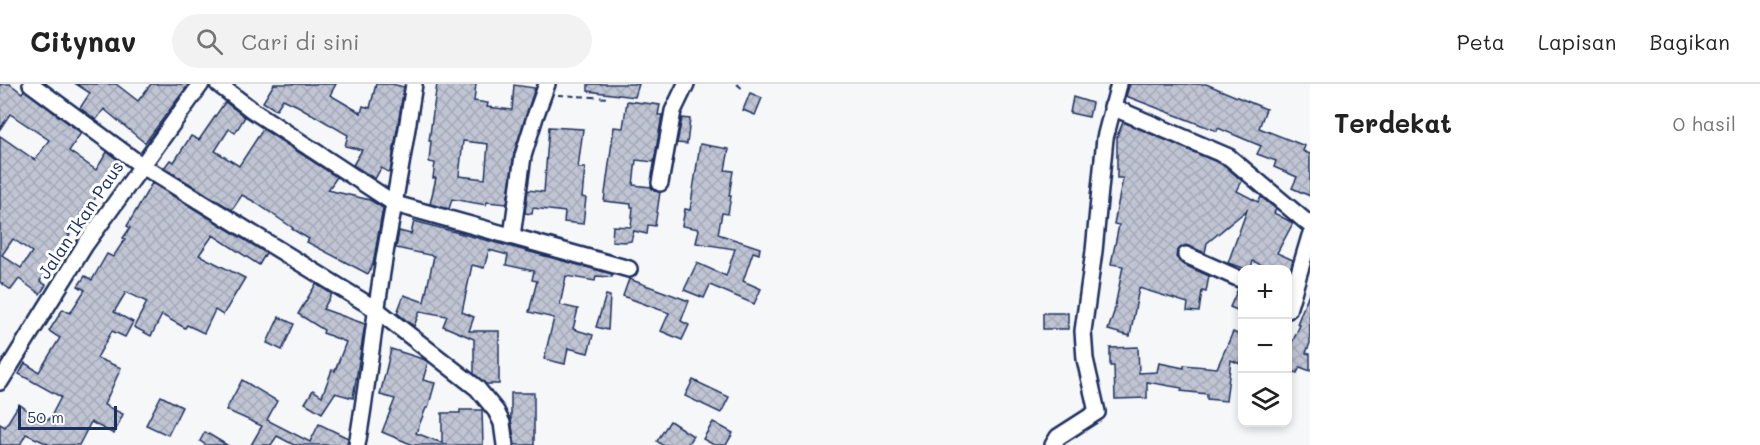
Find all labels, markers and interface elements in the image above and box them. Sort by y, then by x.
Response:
search box [172,14,592,68]
text: Citynav [30,23,136,59]
icon: search [193,25,226,58]
text: Cari di sini [241,27,360,56]
text: Peta [1457,28,1505,55]
text: Lapisan [1538,28,1616,55]
text: Bagikan [1649,28,1730,55]
text: Terdekat [1334,106,1452,140]
text: 0 hasil [1673,110,1736,136]
street label: Jalan Ikan Paus [32,156,129,283]
map controls [1238,265,1292,427]
button: + [1238,265,1292,319]
button: − [1238,319,1292,373]
button: layers [1238,373,1292,427]
scale bar [18,403,117,430]
text: 50 m [27,406,64,427]

